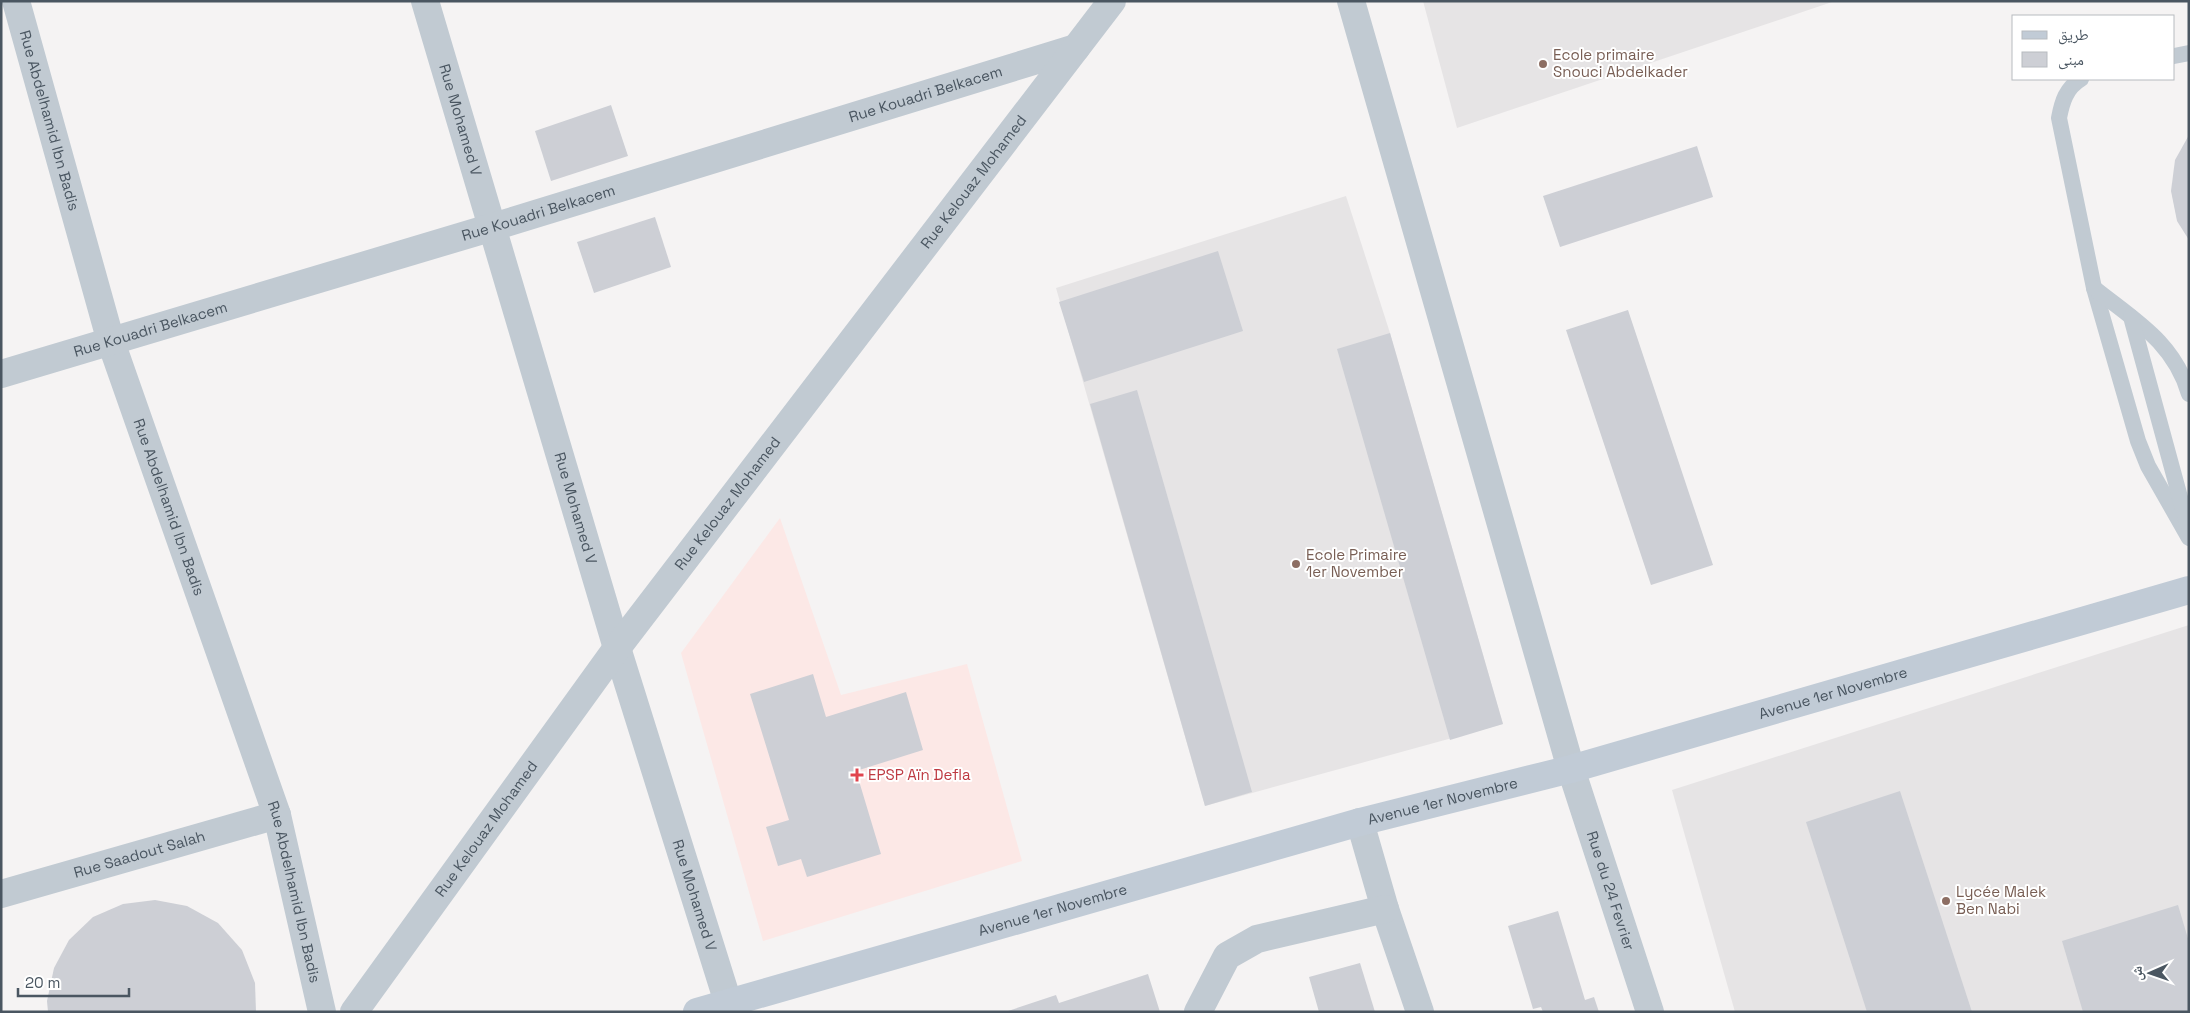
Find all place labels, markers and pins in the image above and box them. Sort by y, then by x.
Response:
place label: Ecole primaire Snouci Abdelkader [1553,45,1688,81]
marker: Ecole primaire Snouci Abdelkader [1537,58,1549,70]
place label: Ecole Primaire 1er November [1306,545,1407,581]
marker: Ecole Primaire 1er November [1290,558,1302,570]
place label: EPSP Aïn Defla [868,765,971,784]
marker: EPSP Aïn Defla [850,768,864,782]
place label: Lycée Malek Ben Nabi [1956,882,2046,918]
marker: Lycée Malek Ben Nabi [1940,895,1952,907]

